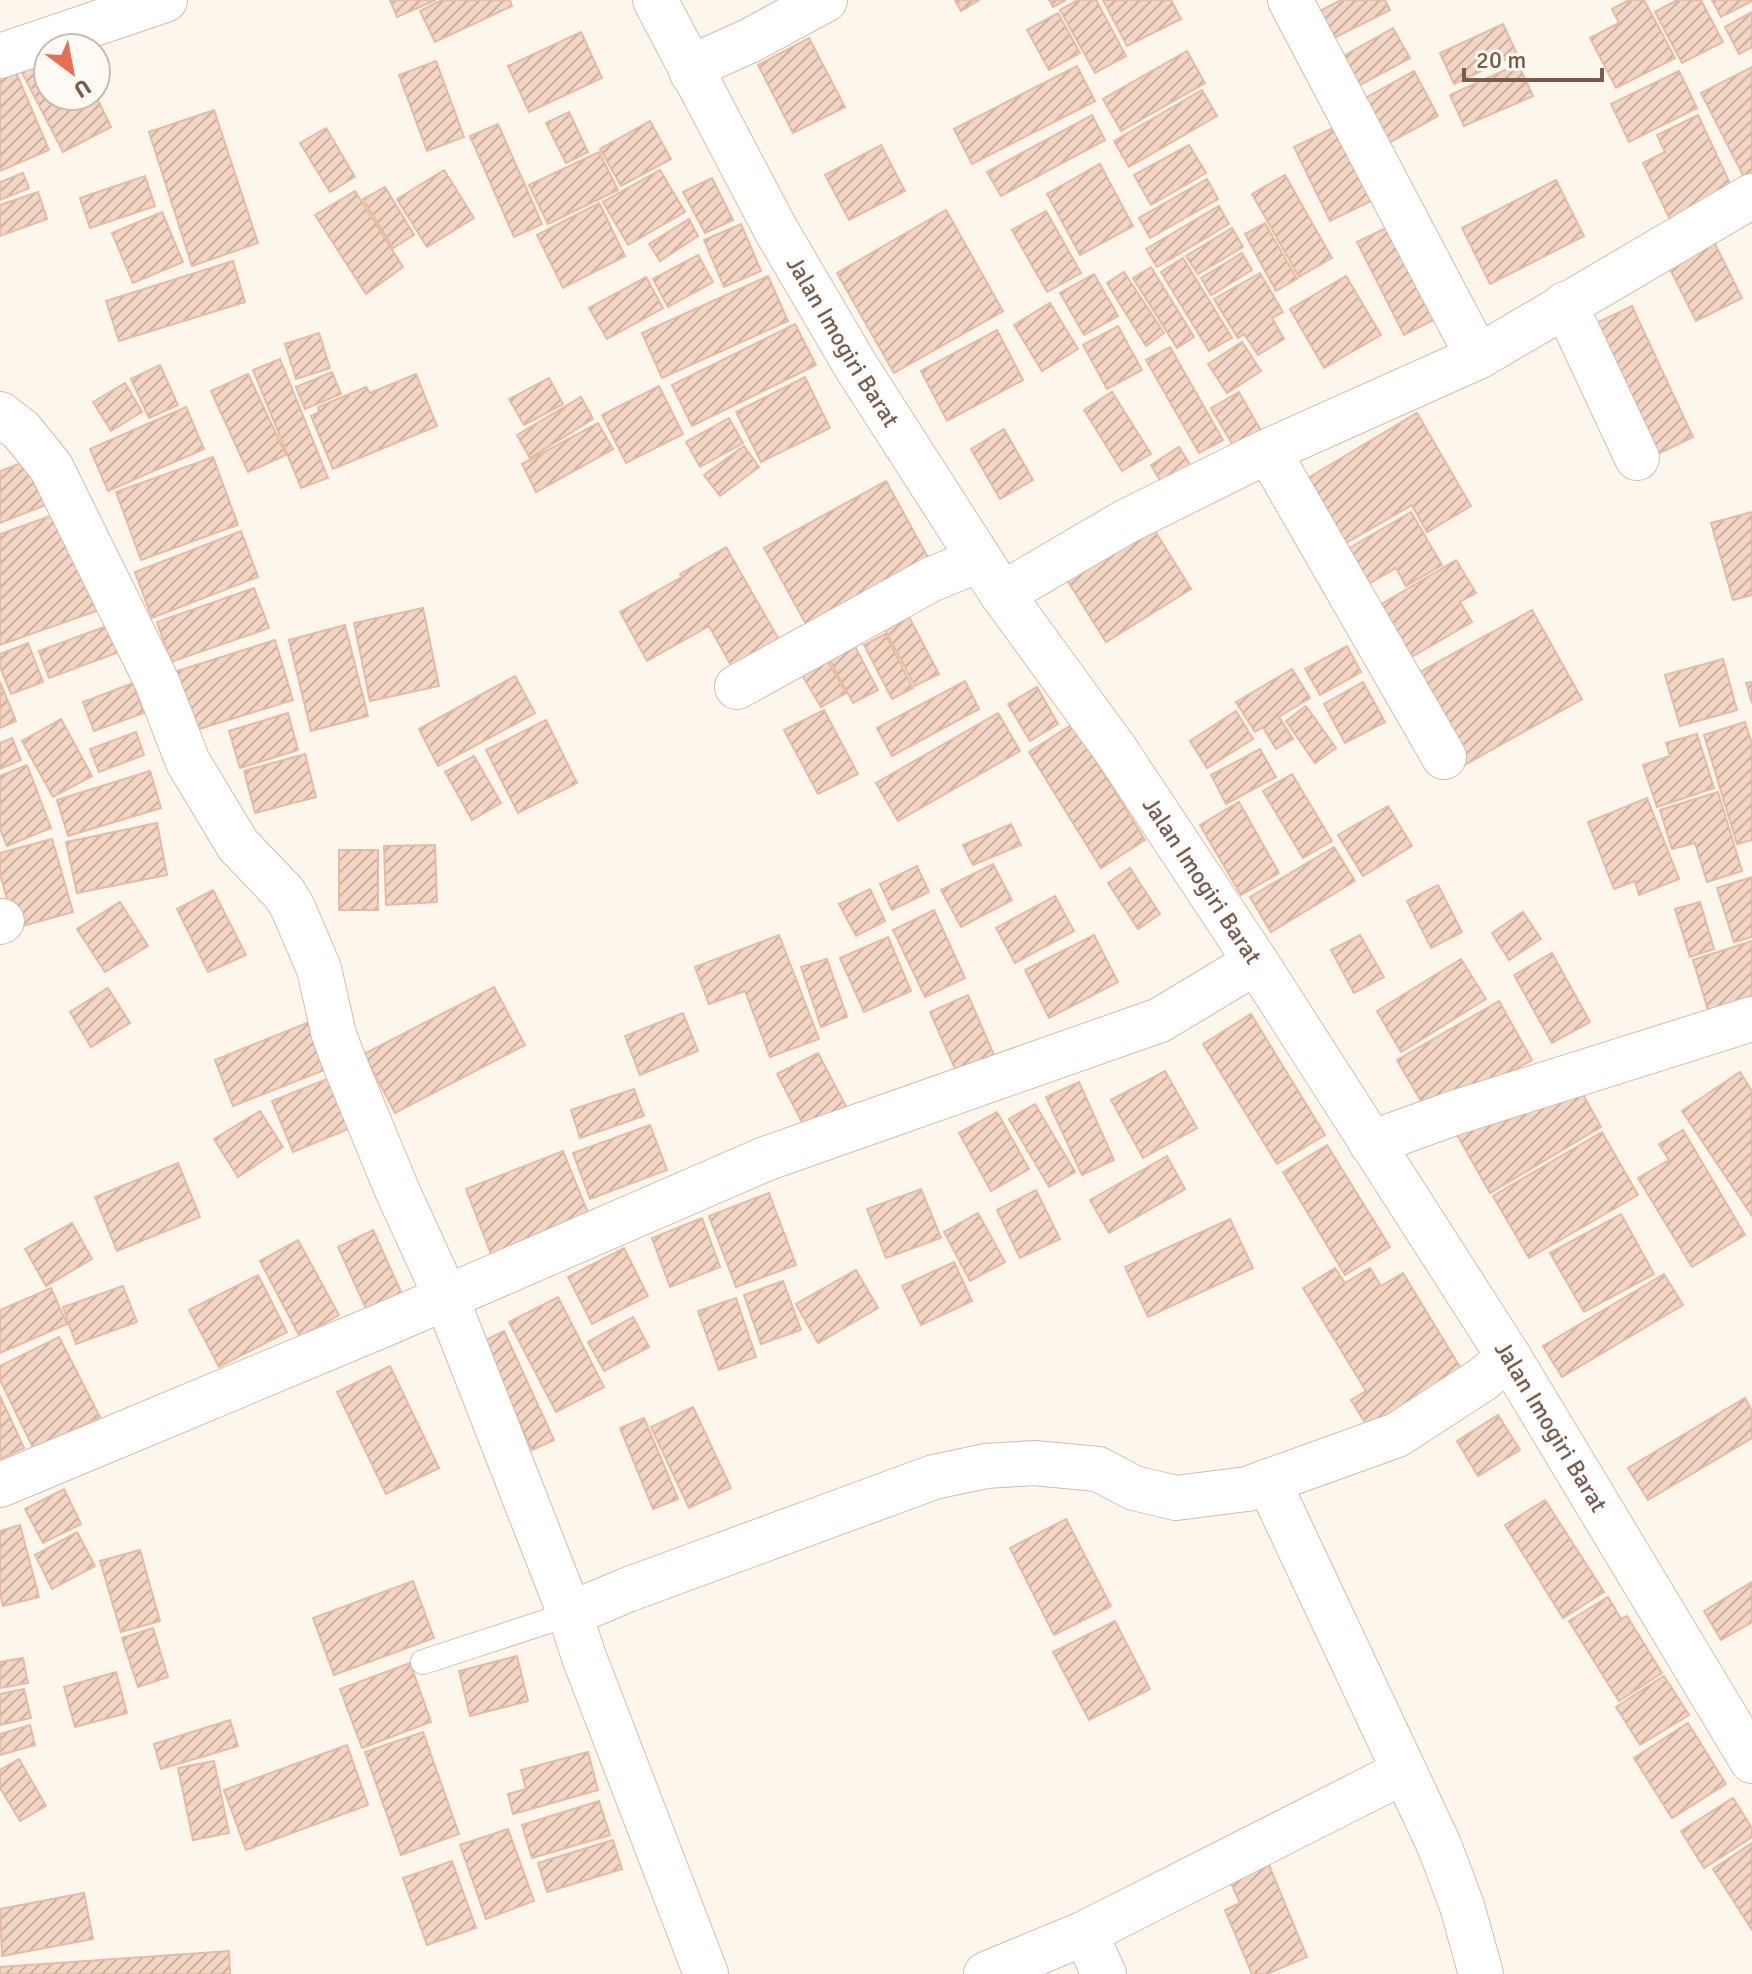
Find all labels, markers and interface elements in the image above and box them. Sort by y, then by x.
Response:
north arrow [32,32,112,112]
scale bar [1464,32,1602,82]
text: 20 m [1476,45,1526,75]
text: U [69,73,96,104]
street label: Jalan Imogiri Barat [780,251,906,433]
street label: Jalan Imogiri Barat [1136,791,1268,970]
street label: Jalan Imogiri Barat [1488,1335,1614,1518]

